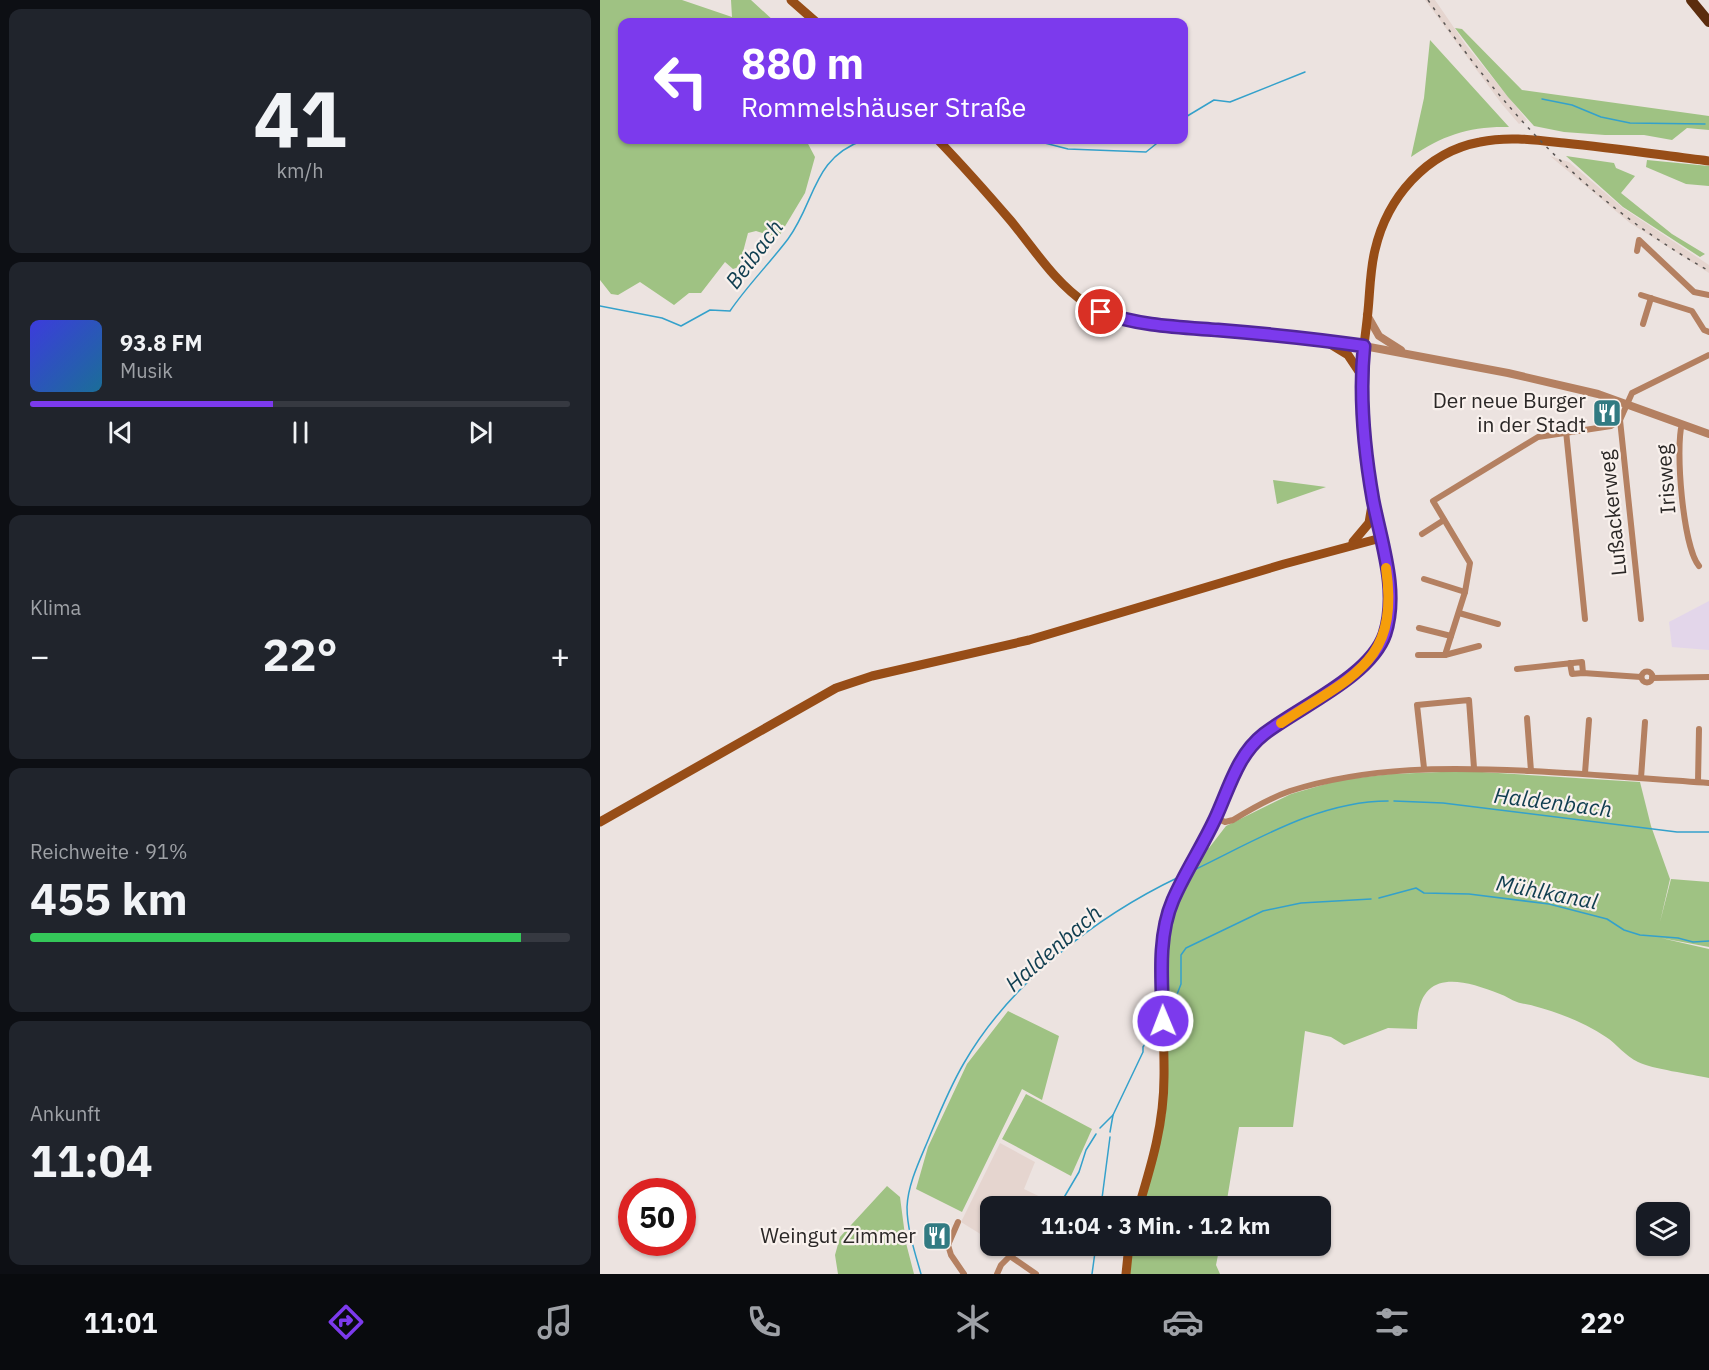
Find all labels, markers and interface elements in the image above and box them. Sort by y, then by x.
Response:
text: 880 m [741,36,864,91]
icon: left [642,42,720,120]
text: 41 [253,67,347,168]
text: Rommelshäuser Straße [741,89,1026,124]
text: km/h [276,157,324,184]
water label: Beibach [718,213,789,294]
pin [1075,286,1126,337]
icon: arrive [1084,295,1117,328]
text: 93.8 FM [120,328,203,357]
text: Musik [120,357,173,384]
place label: Der neue Burger in der Stadt [1433,386,1586,438]
restaurant icon: Der neue Burger in der Stadt [1591,397,1623,429]
icon: previous [104,416,137,449]
icon: pause [284,416,317,449]
icon: next [464,416,497,449]
street label: Irisweg [1649,443,1681,515]
street label: Lußackerweg [1591,449,1633,577]
text: Klima [30,594,81,621]
text: 22° [262,625,338,683]
text: − [30,634,50,677]
text: + [550,634,570,677]
water label: Haldenbach [1492,780,1614,823]
text: Reichweite · 91% [30,838,187,865]
water label: Mühlkanal [1494,867,1600,916]
text: 455 km [30,869,188,927]
water label: Haldenbach [998,898,1107,998]
position arrow [1131,989,1195,1053]
text: Ankunft [30,1100,101,1127]
text: 11:04 [30,1131,153,1189]
speed limit sign: 50 [618,1178,696,1256]
map controls [1636,1202,1690,1256]
button: layers [1636,1202,1690,1256]
text: 11:04 · 3 Min. · 1.2 km [1041,1211,1271,1240]
restaurant icon: Weingut Zimmer [921,1220,953,1252]
place label: Weingut Zimmer [760,1221,916,1249]
icon: directions [325,1301,367,1343]
icon: music [534,1301,576,1343]
icon: phone [743,1301,785,1343]
icon: climate [952,1301,994,1343]
icon: car [1162,1301,1204,1343]
icon: filters [1371,1301,1413,1343]
text: 11:01 [84,1305,157,1340]
text: 22° [1580,1305,1625,1340]

